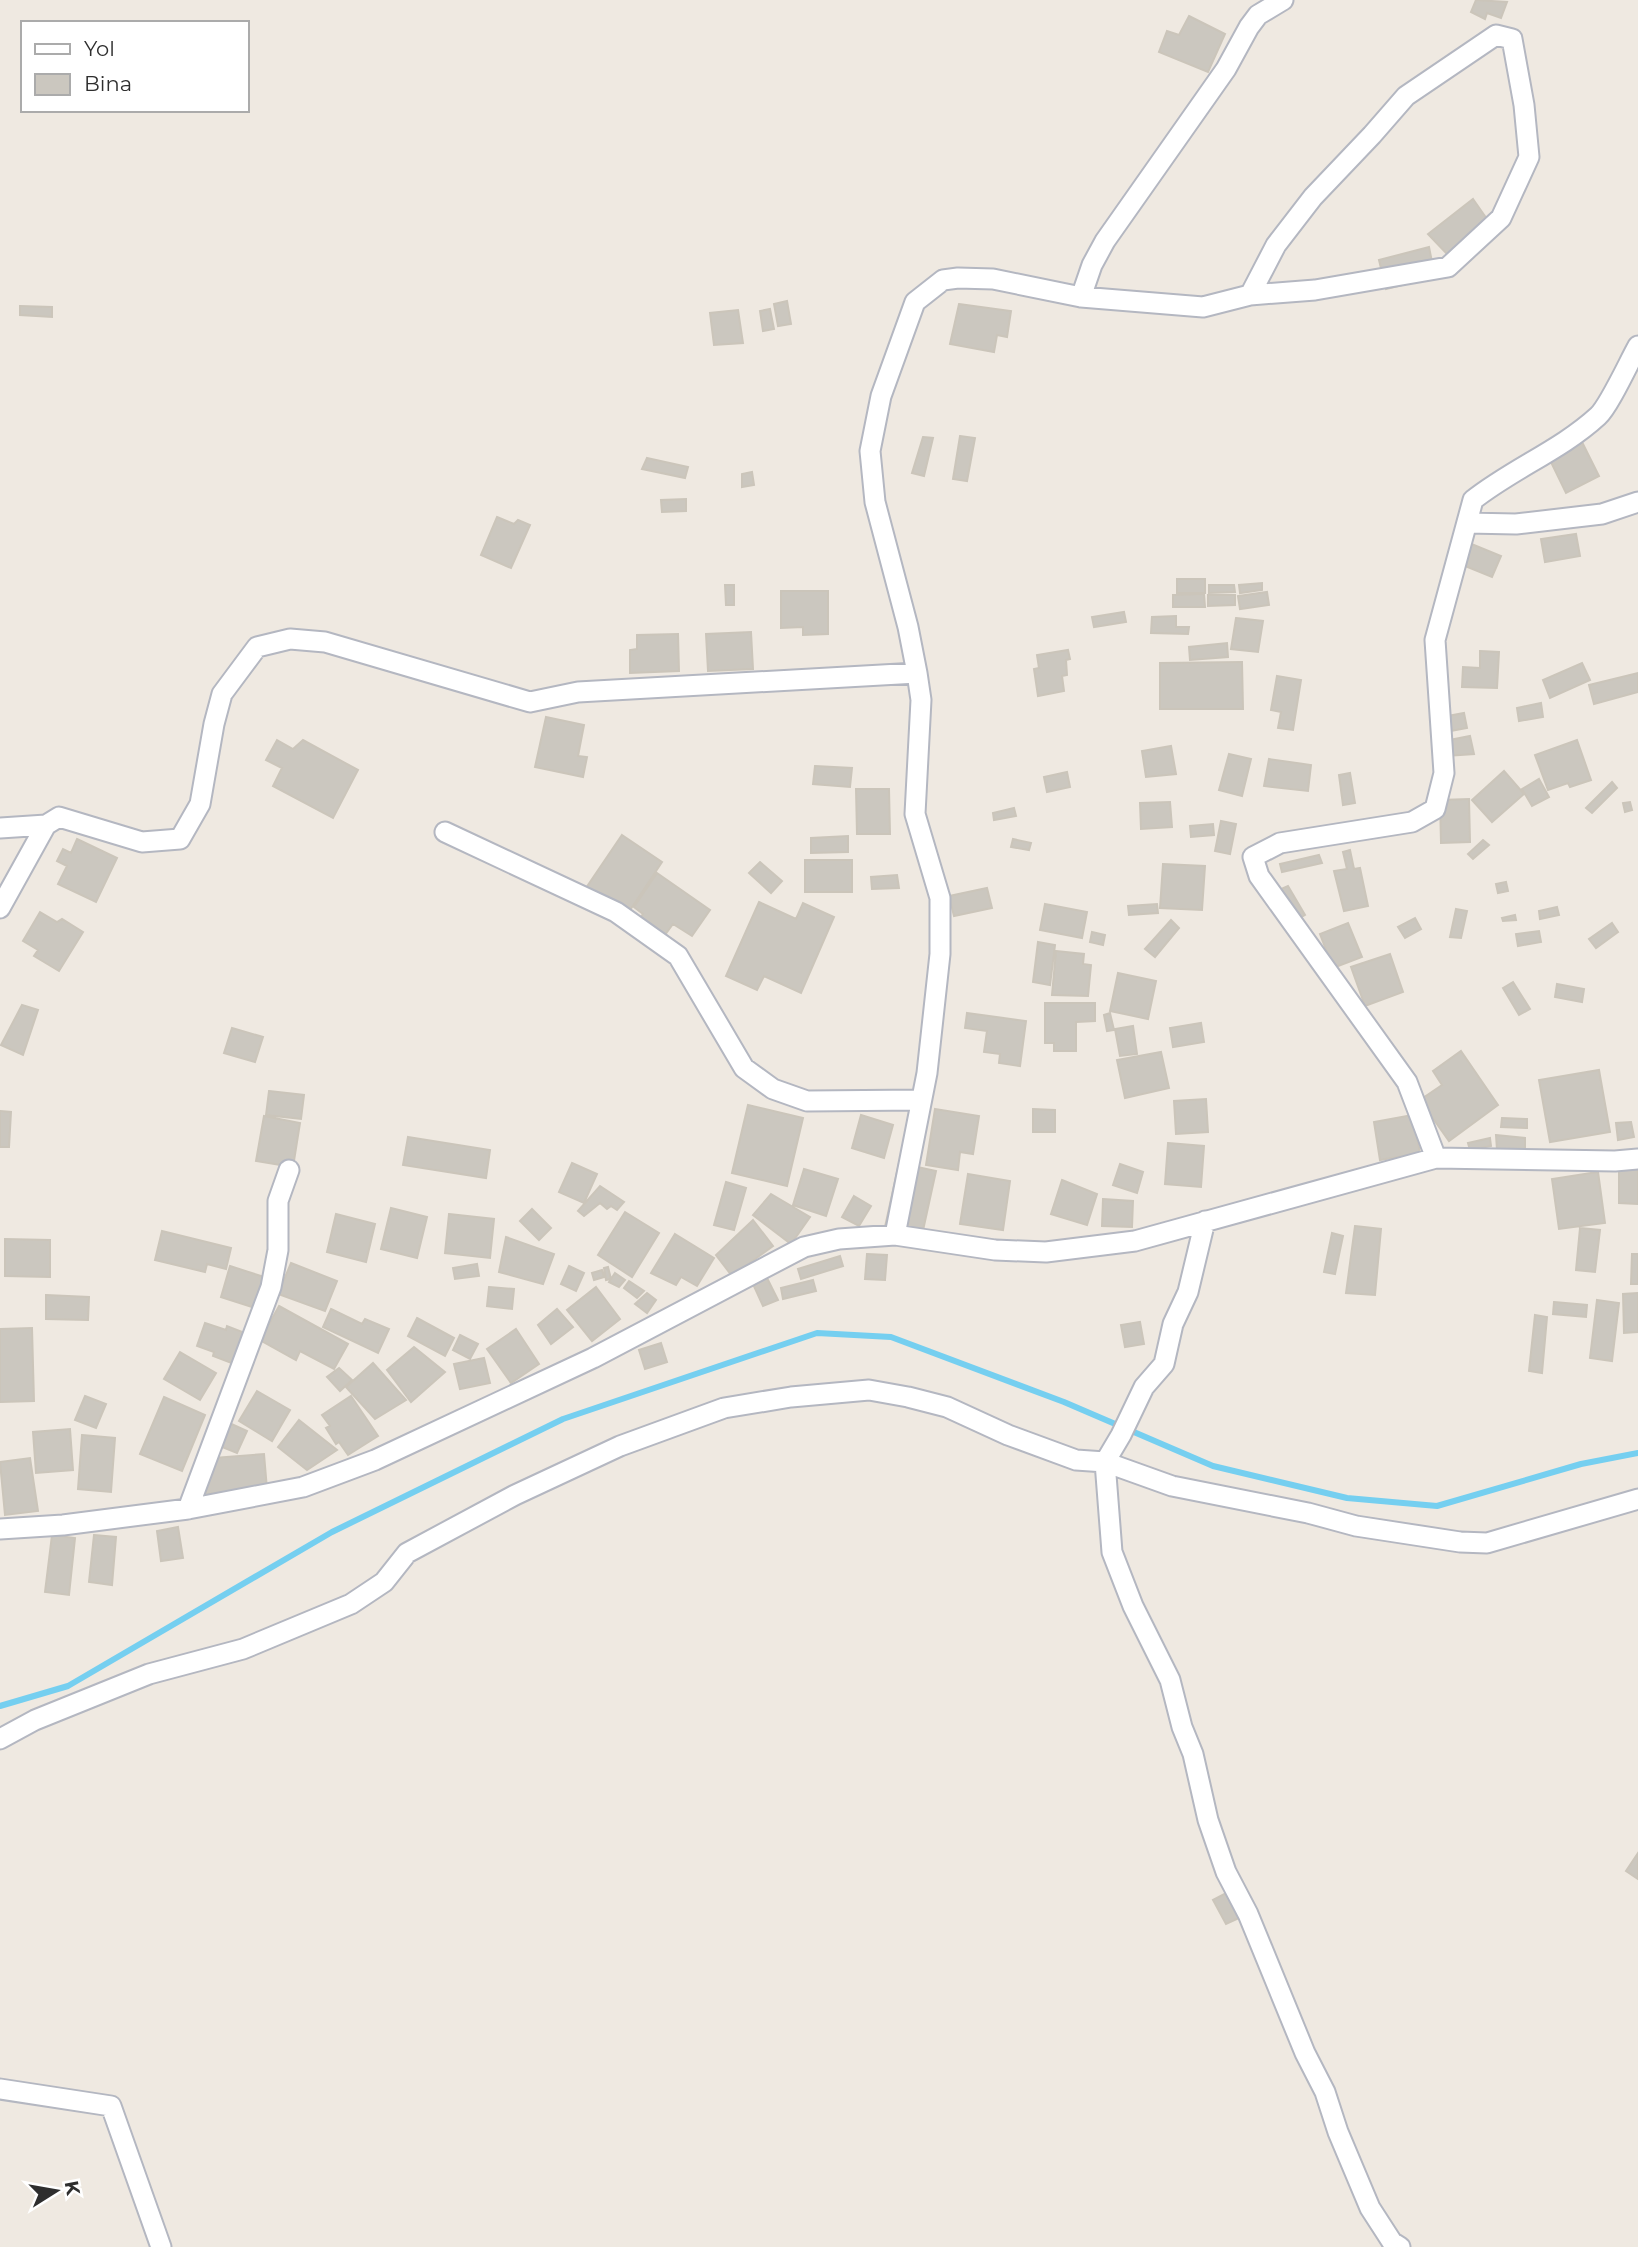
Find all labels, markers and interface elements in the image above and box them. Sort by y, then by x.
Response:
legend [21,21,248,112]
text: Yol [84,36,115,61]
text: Bina [84,71,132,96]
north arrow [21,2156,91,2226]
text: K [60,2179,85,2198]

